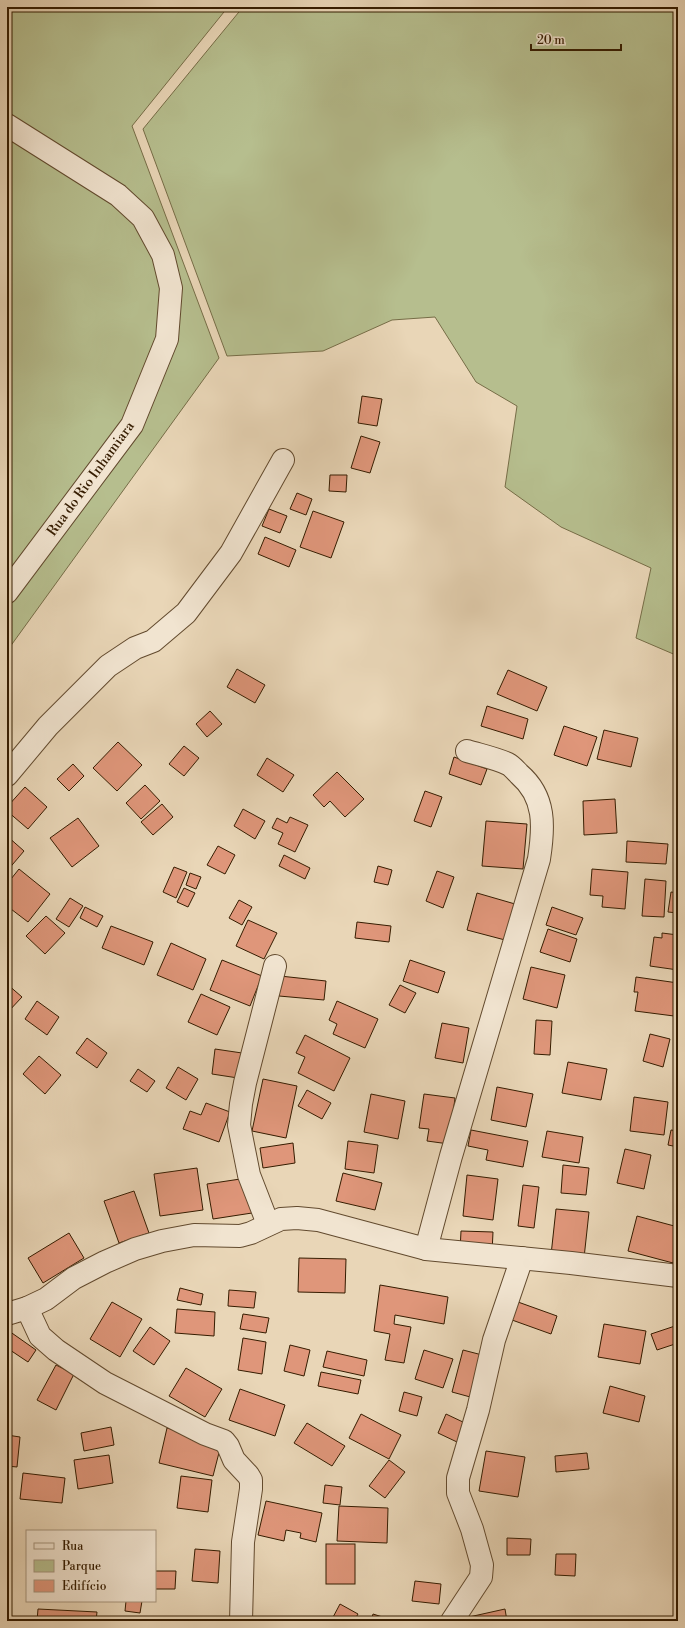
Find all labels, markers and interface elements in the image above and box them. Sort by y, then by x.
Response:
scale bar [531,26,621,52]
text: 20 m [537,33,565,48]
street label: Rua do Rio Inhamiara [43,417,139,540]
legend [26,1530,156,1602]
text: Rua [62,1539,84,1554]
text: Parque [62,1559,101,1574]
text: Edifício [62,1579,107,1594]

